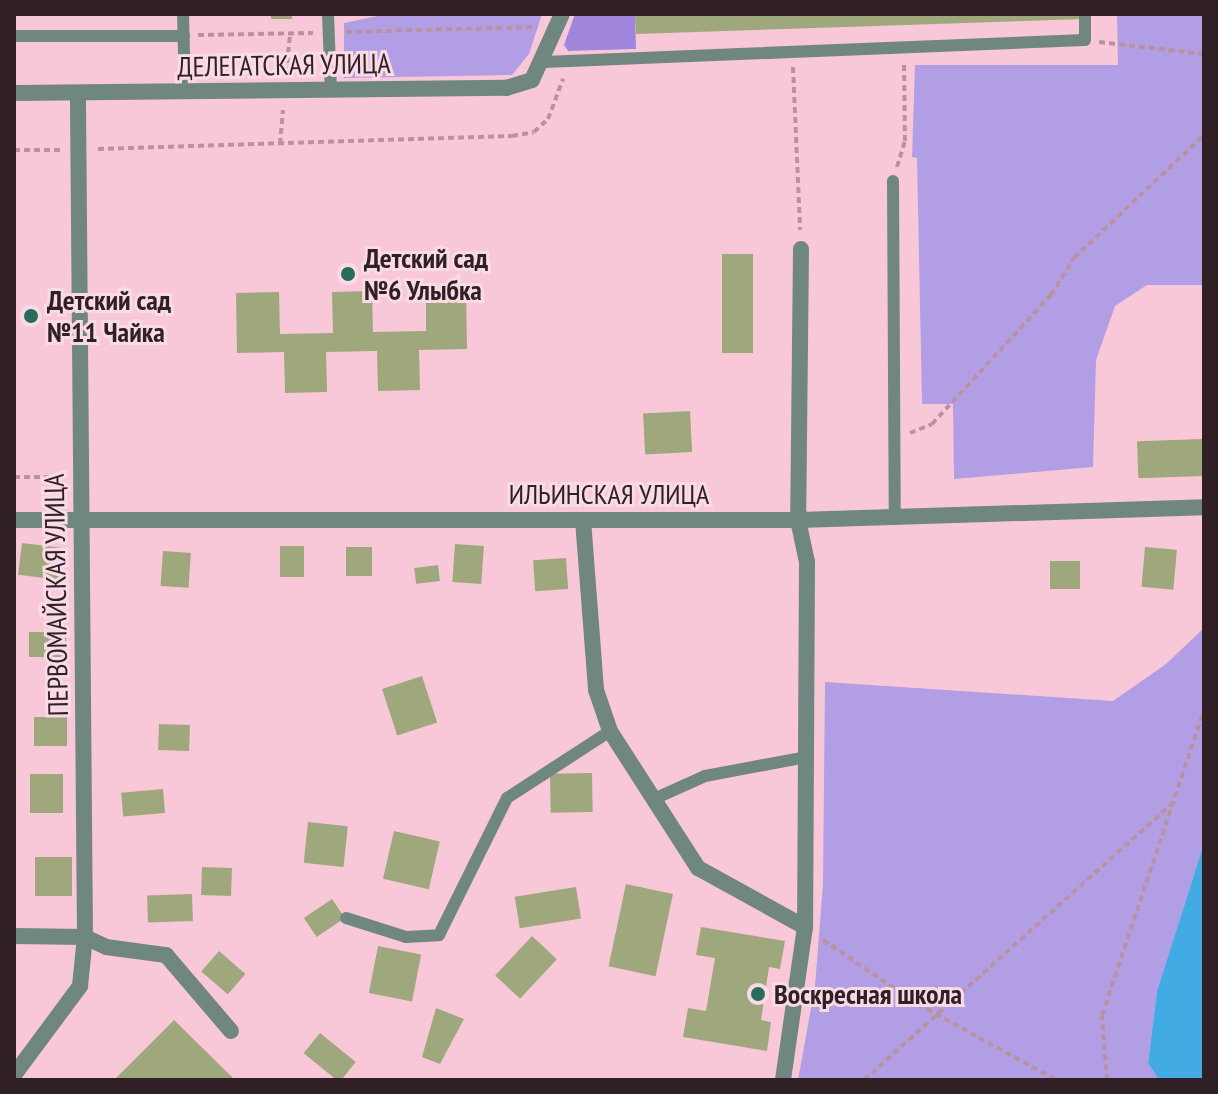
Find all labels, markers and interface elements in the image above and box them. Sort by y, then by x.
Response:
street label: ДЕЛЕГАТСКАЯ УЛИЦА [177,46,391,84]
place label: Детский сад №6 Улыбка [364,241,488,307]
marker: Детский сад №6 Улыбка [339,265,357,283]
place label: Детский сад №11 Чайка [47,283,171,349]
marker: Детский сад №11 Чайка [22,307,40,325]
street label: ПЕРВОМАЙСКАЯ УЛИЦА [37,473,75,717]
street label: ИЛЬИНСКАЯ УЛИЦА [508,477,710,511]
place label: Воскресная школа [774,977,962,1011]
marker: Воскресная школа [749,985,767,1003]

